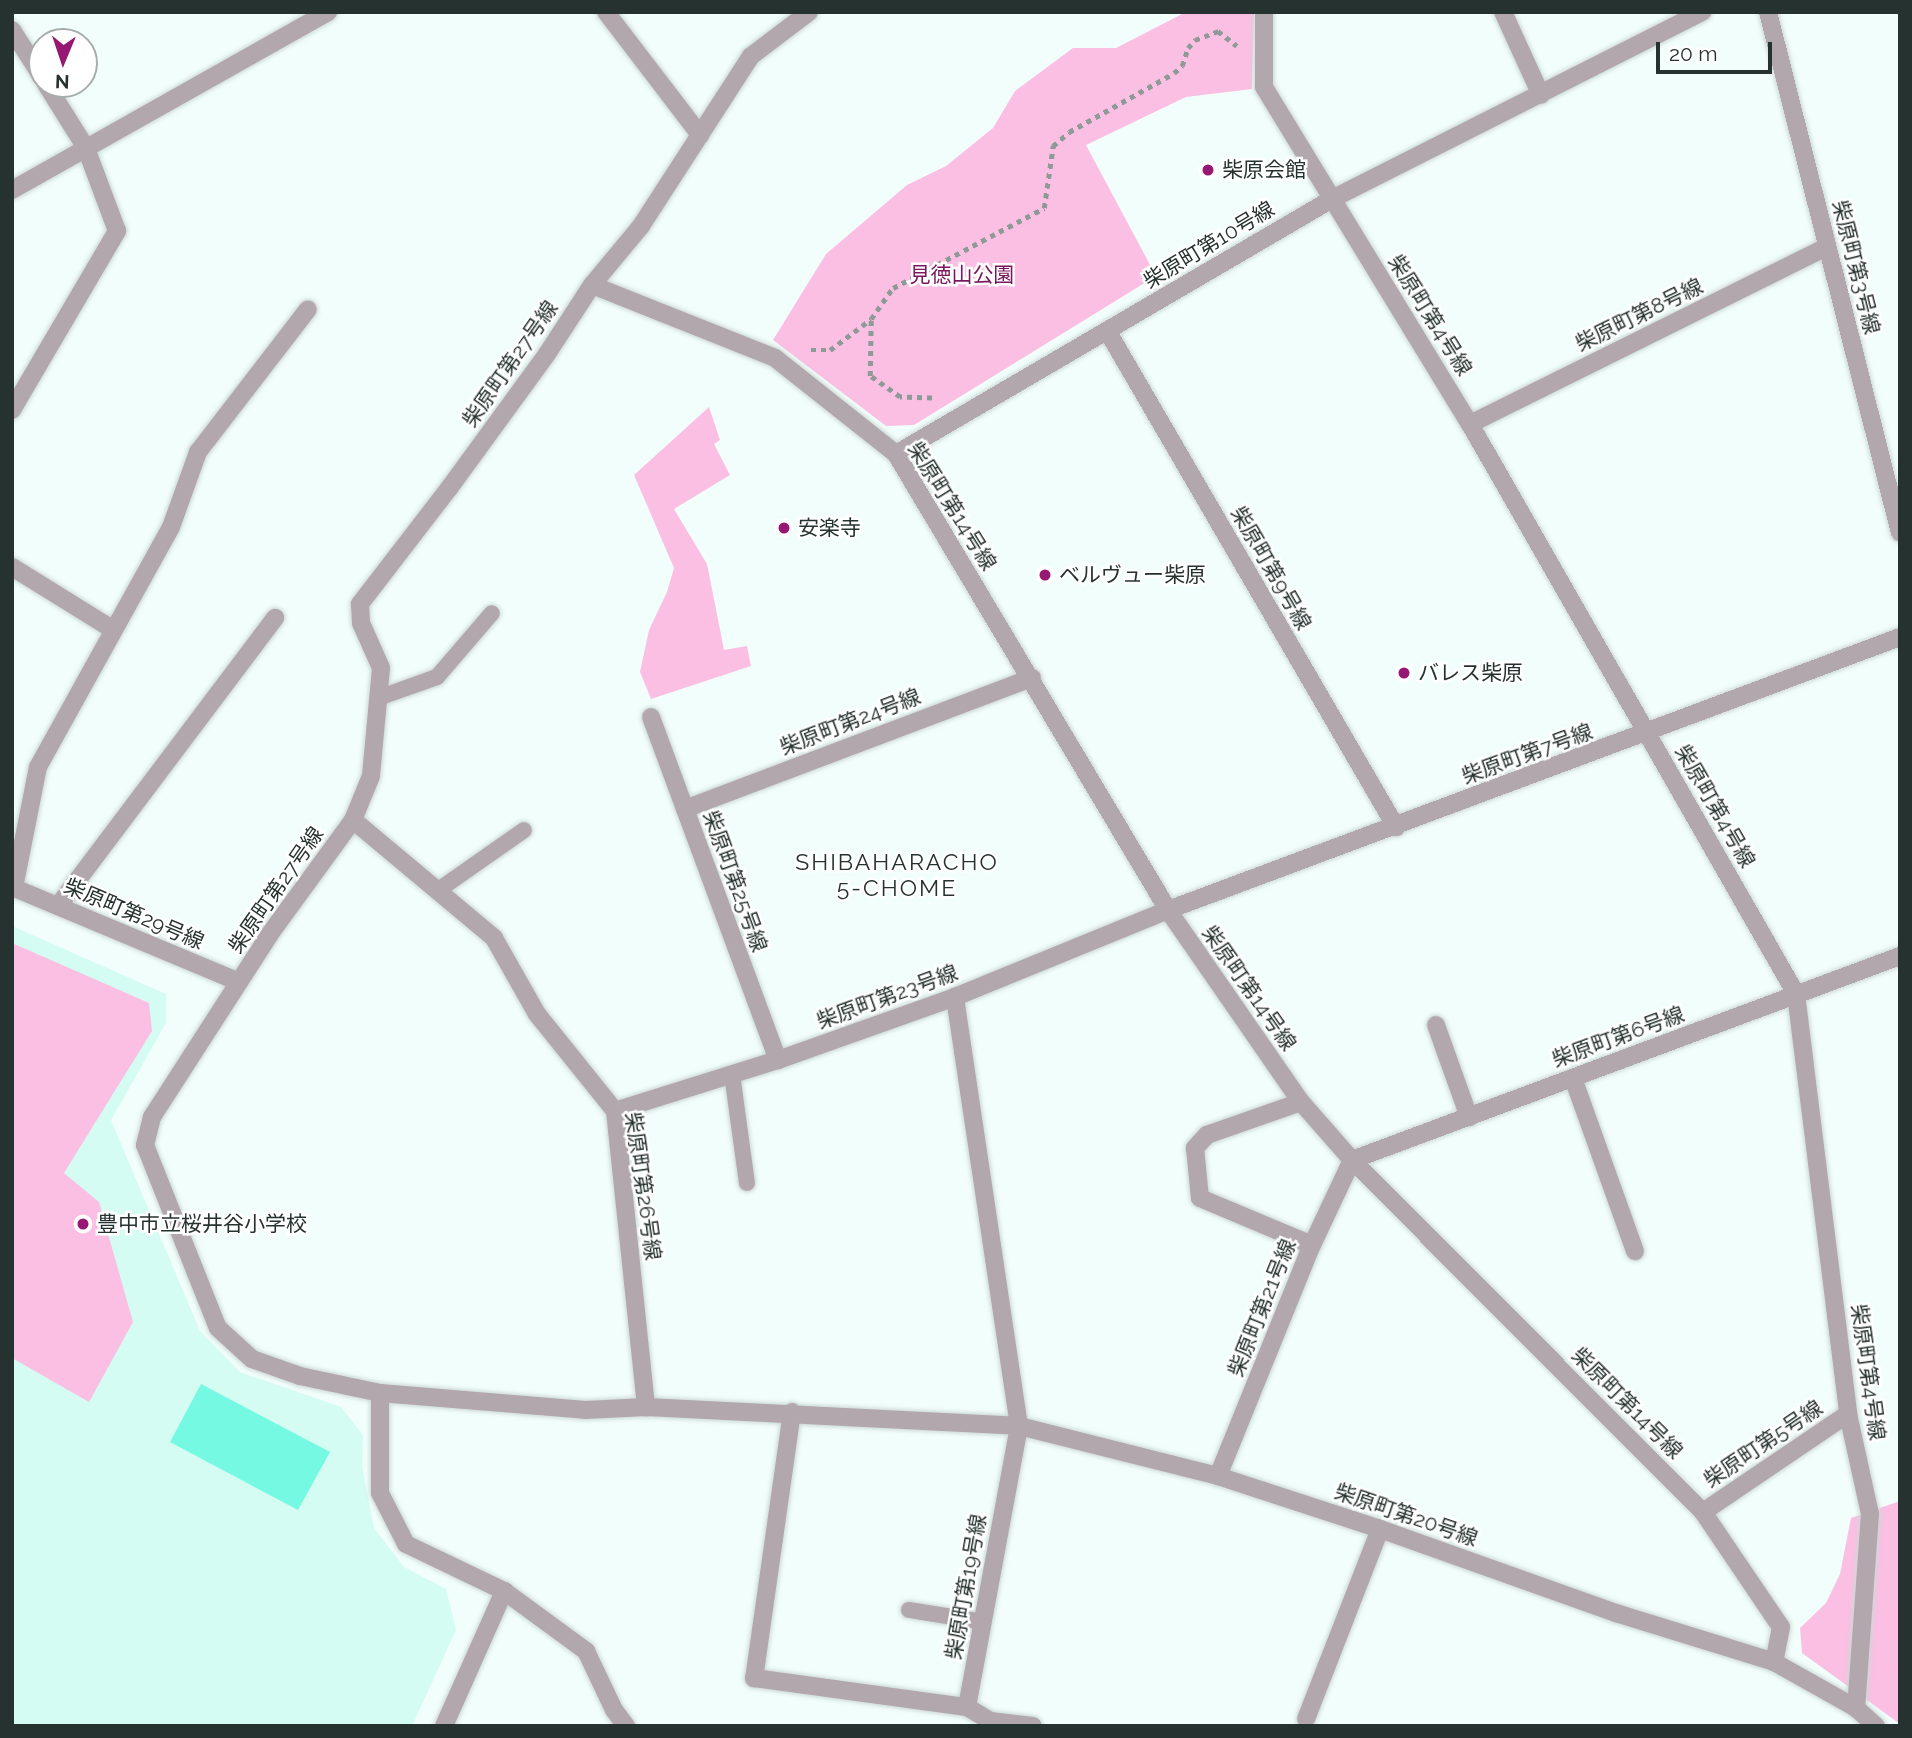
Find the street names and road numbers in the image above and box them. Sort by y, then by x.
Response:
street label: 柴原町第10号線 [1139,196,1279,294]
street label: 柴原町第3号線 [1827,197,1885,337]
street label: 柴原町第4号線 [1383,250,1477,380]
street label: 柴原町第8号線 [1571,273,1707,357]
street label: 柴原町第27号線 [457,296,563,432]
street label: 柴原町第14号線 [903,437,1001,575]
street label: 柴原町第9号線 [1226,502,1316,634]
street label: 柴原町第24号線 [776,684,924,760]
street label: 柴原町第7号線 [1458,719,1596,789]
street label: 柴原町第4号線 [1670,740,1760,872]
street label: 柴原町第25号線 [698,807,772,955]
street label: 柴原町第27号線 [223,822,329,958]
street label: 柴原町第29号線 [60,873,208,955]
street label: 柴原町第14号線 [1197,921,1301,1055]
street label: 柴原町第23号線 [813,960,961,1034]
street label: 柴原町第6号線 [1549,1001,1687,1073]
street label: 柴原町第26号線 [620,1110,666,1262]
street label: 柴原町第21号線 [1223,1236,1301,1380]
street label: 柴原町第4号線 [1846,1302,1890,1442]
street label: 柴原町第14号線 [1566,1342,1688,1464]
street label: 柴原町第5号線 [1699,1395,1827,1493]
street label: 柴原町第20号線 [1331,1479,1481,1551]
street label: 柴原町第19号線 [941,1512,991,1662]

